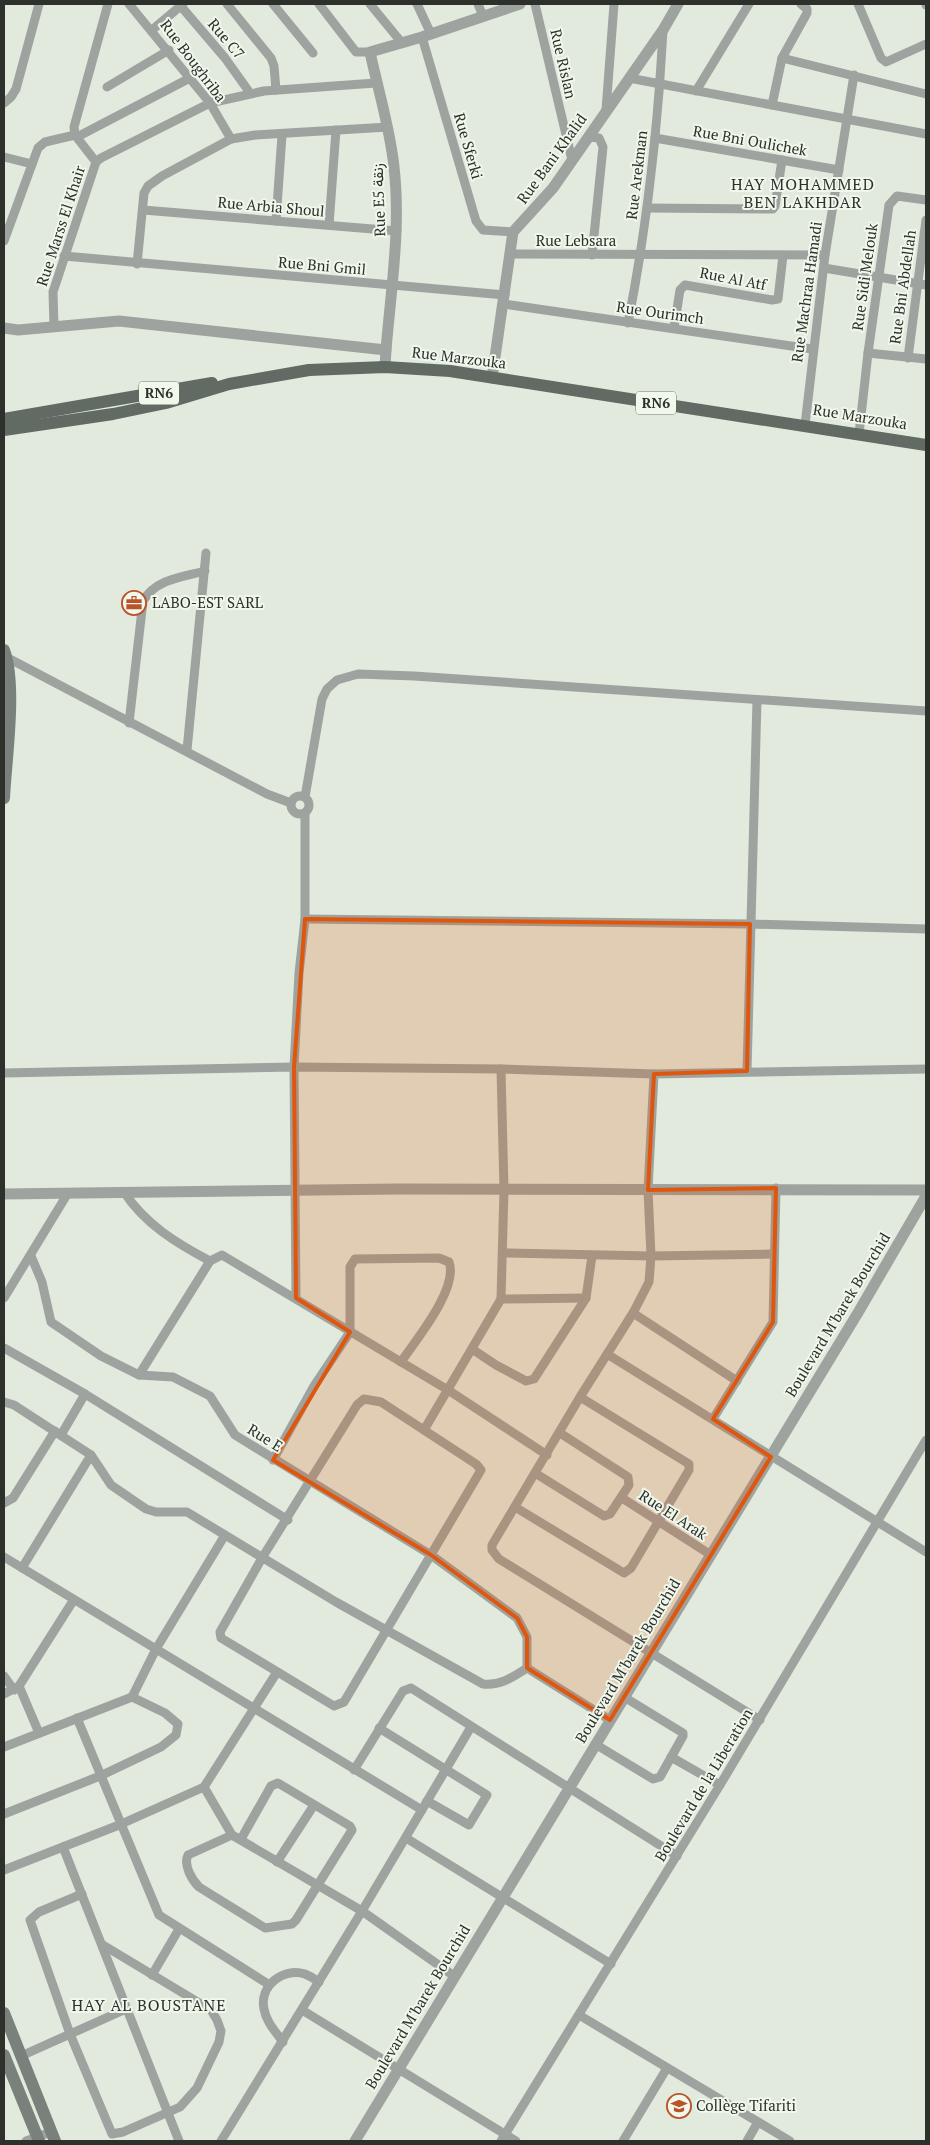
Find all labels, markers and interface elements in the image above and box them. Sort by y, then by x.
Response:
street label: Rue C7 [204,14,250,63]
street label: Rue Boughriba [156,15,232,106]
street label: Rue Rislan [546,27,582,101]
street label: Rue Bani Khalid [512,109,591,207]
street label: Rue Sferki [450,110,488,181]
street label: Rue Bni Oulichek [692,120,809,160]
street label: Rue Arekman [621,129,651,221]
street label: Rue Marss El Khair [31,163,89,288]
street label: Rue E5 زنقة [367,163,389,237]
district label: HAY MOHAMMED BEN LAKHDAR [731,173,875,213]
street label: Rue Arbia Shoul [217,191,325,221]
street label: Rue Machraa Hamadi [786,220,826,364]
street label: Rue Sidi Melouk [847,222,881,332]
street label: Rue Bni Abdellah [884,228,920,345]
street label: Rue Lebsara [536,230,617,250]
street label: Rue Bni Gmil [277,251,367,279]
street label: Rue Al Atf [698,262,769,294]
street label: Rue Ourimch [615,296,705,328]
street label: Rue Marzouka [411,341,508,373]
road number: RN6 [139,382,179,404]
road number: RN6 [636,392,676,414]
street label: Rue Marzouka [812,399,909,433]
office icon: LABO-EST SARL [121,590,147,616]
place label: LABO-EST SARL [152,592,263,612]
street label: Boulevard M'barek Bourchid [780,1229,894,1400]
street label: Rue E [244,1419,287,1456]
street label: Rue El Arak [636,1485,712,1544]
street label: Boulevard M'barek Bourchid [570,1575,684,1746]
street label: Boulevard de la Liberation [649,1704,757,1865]
street label: Boulevard M'barek Bourchid [360,1921,474,2092]
district label: HAY AL BOUSTANE [71,1994,227,2016]
school or university icon: Collège Tifariti [666,2093,692,2119]
place label: Collège Tifariti [696,2095,796,2115]

